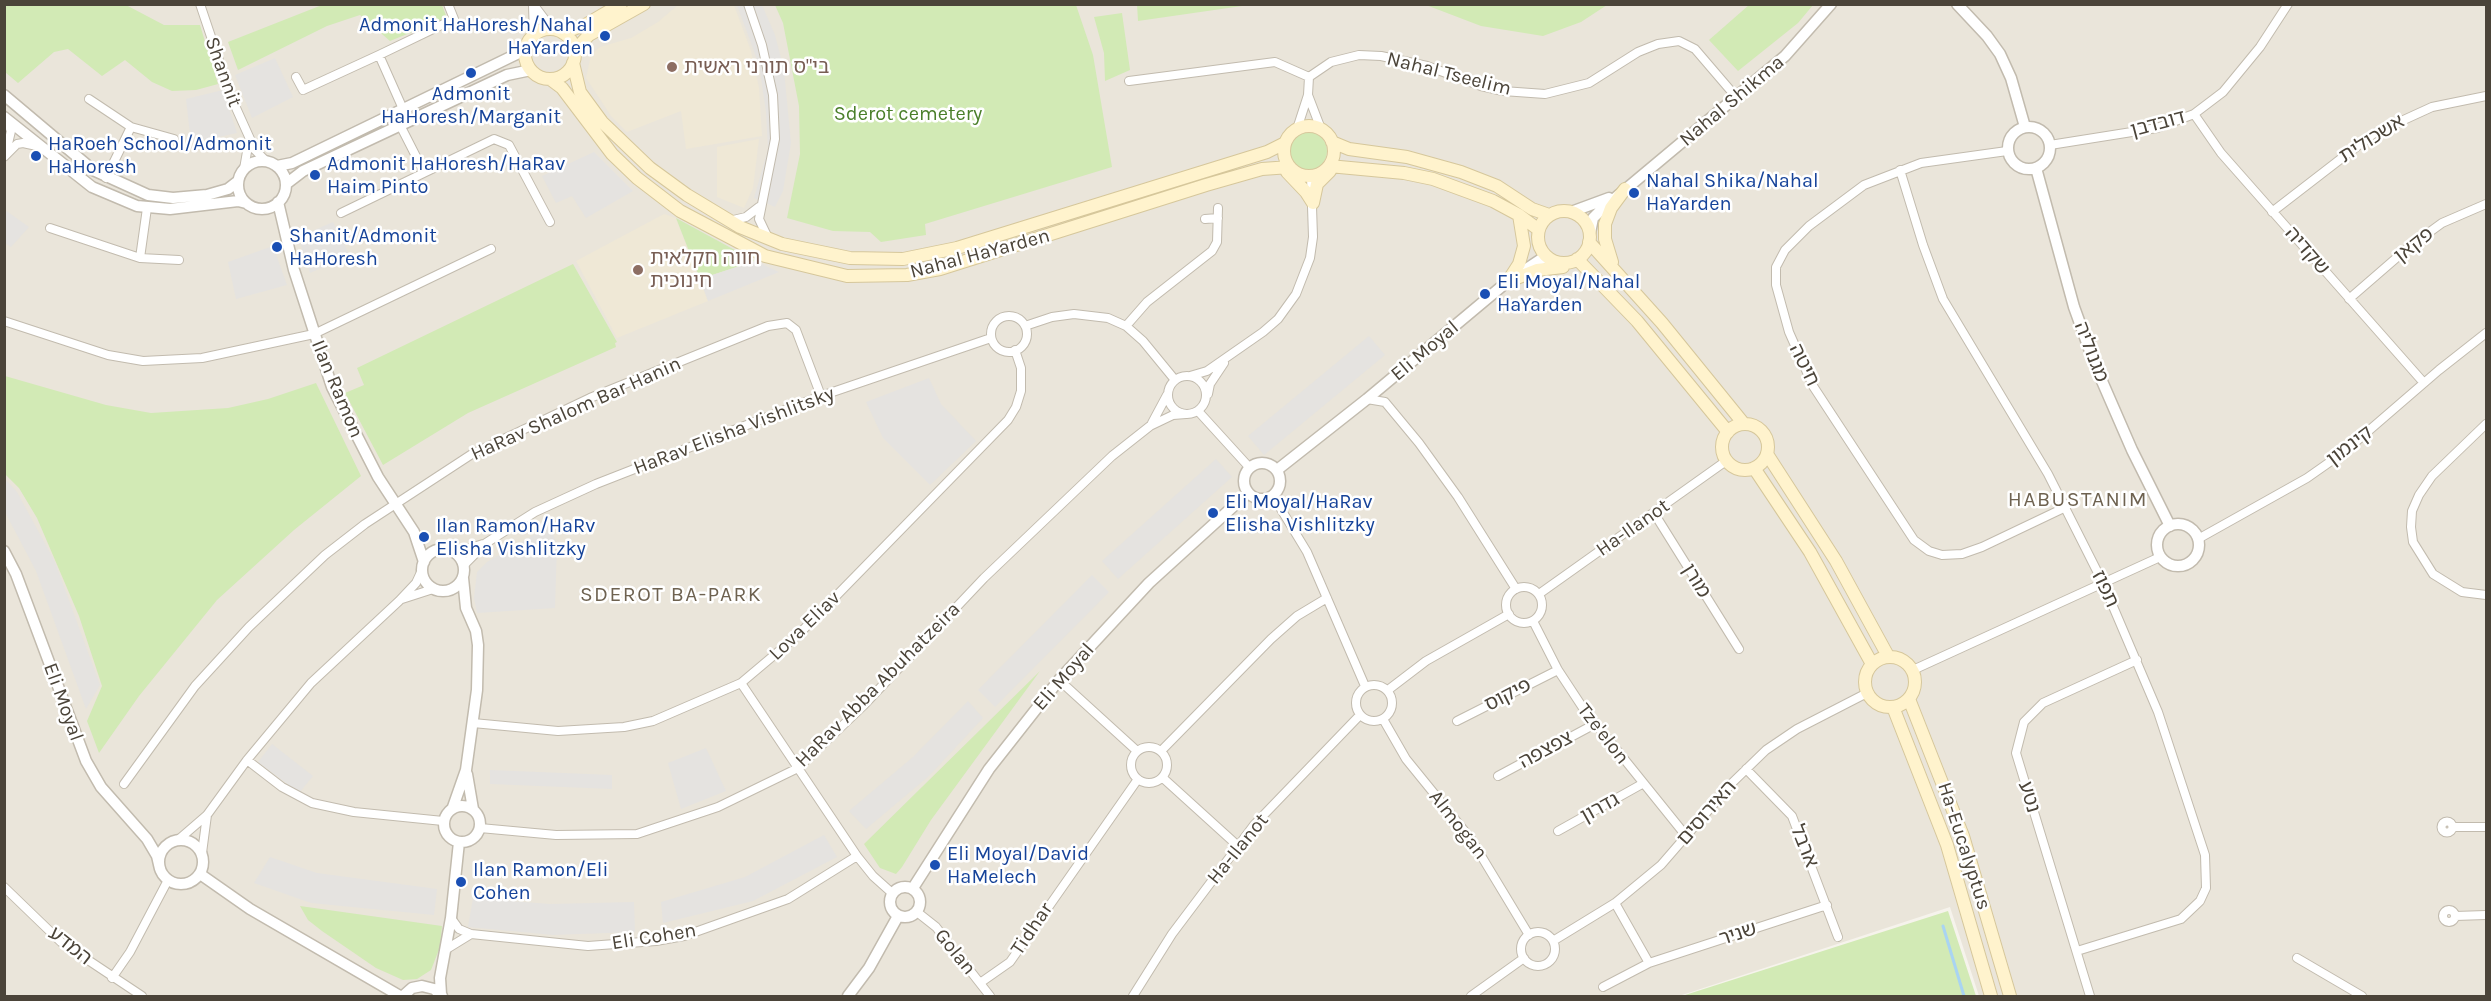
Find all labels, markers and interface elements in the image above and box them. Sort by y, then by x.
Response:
place label: Admonit HaHoresh/Nahal HaYarden [359,13,593,60]
marker: Admonit HaHoresh/Nahal HaYarden [598,29,612,43]
street label: Shannit [199,34,247,110]
street label: Nahal Tseelim [1384,47,1514,101]
street label: Nahal Shikma [1675,50,1789,152]
place label: בי"ס תורני ראשית [684,55,829,79]
marker: בי"ס תורני ראשית [665,60,679,74]
marker: Admonit HaHoresh/Marganit [464,66,478,80]
place label: Admonit HaHoresh/Marganit [381,82,561,129]
park label: Sderot cemetery [834,102,982,126]
street label: דובדבן [2128,105,2188,143]
street label: אשכולית [2335,110,2409,168]
place label: HaRoeh School/Admonit HaHoresh [48,132,272,179]
marker: HaRoeh School/Admonit HaHoresh [29,149,43,163]
place label: Admonit HaHoresh/HaRav Haim Pinto [327,152,565,199]
marker: Admonit HaHoresh/HaRav Haim Pinto [308,168,322,182]
place label: Nahal Shika/Nahal HaYarden [1646,169,1819,216]
marker: Nahal Shika/Nahal HaYarden [1627,186,1641,200]
street label: שקדיה [2280,222,2334,280]
street label: פקאן [2389,222,2439,268]
place label: Shanit/Admonit HaHoresh [289,224,437,271]
street label: Nahal HaYarden [908,224,1052,284]
marker: Shanit/Admonit HaHoresh [270,240,284,254]
place label: חווה חקלאית חינוכית [650,246,760,293]
marker: חווה חקלאית חינוכית [631,263,645,277]
place label: Eli Moyal/Nahal HaYarden [1497,270,1640,317]
marker: Eli Moyal/Nahal HaYarden [1478,287,1492,301]
street label: Eli Moyal [1386,316,1464,386]
street label: מגנוליה [2069,318,2113,386]
street label: Ilan Ramon [306,336,368,442]
street label: חיטה [1784,340,1824,390]
street label: HaRav Shalom Bar Hanin [467,352,685,466]
street label: HaRav Elisha Vishlitsky [630,382,838,480]
street label: קינמון [2322,421,2378,471]
district label: HABUSTANIM [2008,487,2148,513]
place label: Eli Moyal/HaRav Elisha Vishlitzky [1225,490,1375,537]
street label: Ha-Ilanot [1592,494,1674,562]
marker: Eli Moyal/HaRav Elisha Vishlitzky [1206,506,1220,520]
place label: Ilan Ramon/HaRv Elisha Vishlitzky [436,514,595,561]
marker: Ilan Ramon/HaRv Elisha Vishlitzky [417,530,431,544]
street label: מורן [1676,559,1716,603]
street label: תפוז [2086,567,2124,611]
district label: SDEROT BA-PARK [580,582,762,608]
street label: Lova Eliav [764,586,846,666]
street label: HaRav Abba Abuhatzeira [791,598,965,772]
street label: Eli Moyal [1028,638,1100,716]
street label: Eli Moyal [38,660,88,744]
street label: פיקוס [1481,673,1535,717]
street label: Tze'elon [1572,699,1634,769]
street label: צפצפה [1515,726,1577,774]
street label: האירוסים [1672,776,1742,850]
street label: נטע [2013,778,2045,816]
street label: Ha-Eucalyptus [1932,779,1996,913]
street label: Almogan [1424,786,1492,864]
street label: גדרון [1576,788,1624,828]
street label: Ha-Ilanot [1202,809,1274,889]
street label: ארבל [1785,821,1823,871]
place label: Eli Moyal/David HaMelech [947,842,1089,889]
place label: Ilan Ramon/Eli Cohen [473,858,608,905]
marker: Eli Moyal/David HaMelech [928,858,942,872]
marker: Ilan Ramon/Eli Cohen [454,875,468,889]
street label: Tidhar [1006,898,1058,960]
street label: שניר [1716,917,1760,951]
street label: Eli Cohen [610,918,698,956]
street label: המדע [44,922,96,970]
street label: Golan [929,924,981,980]

